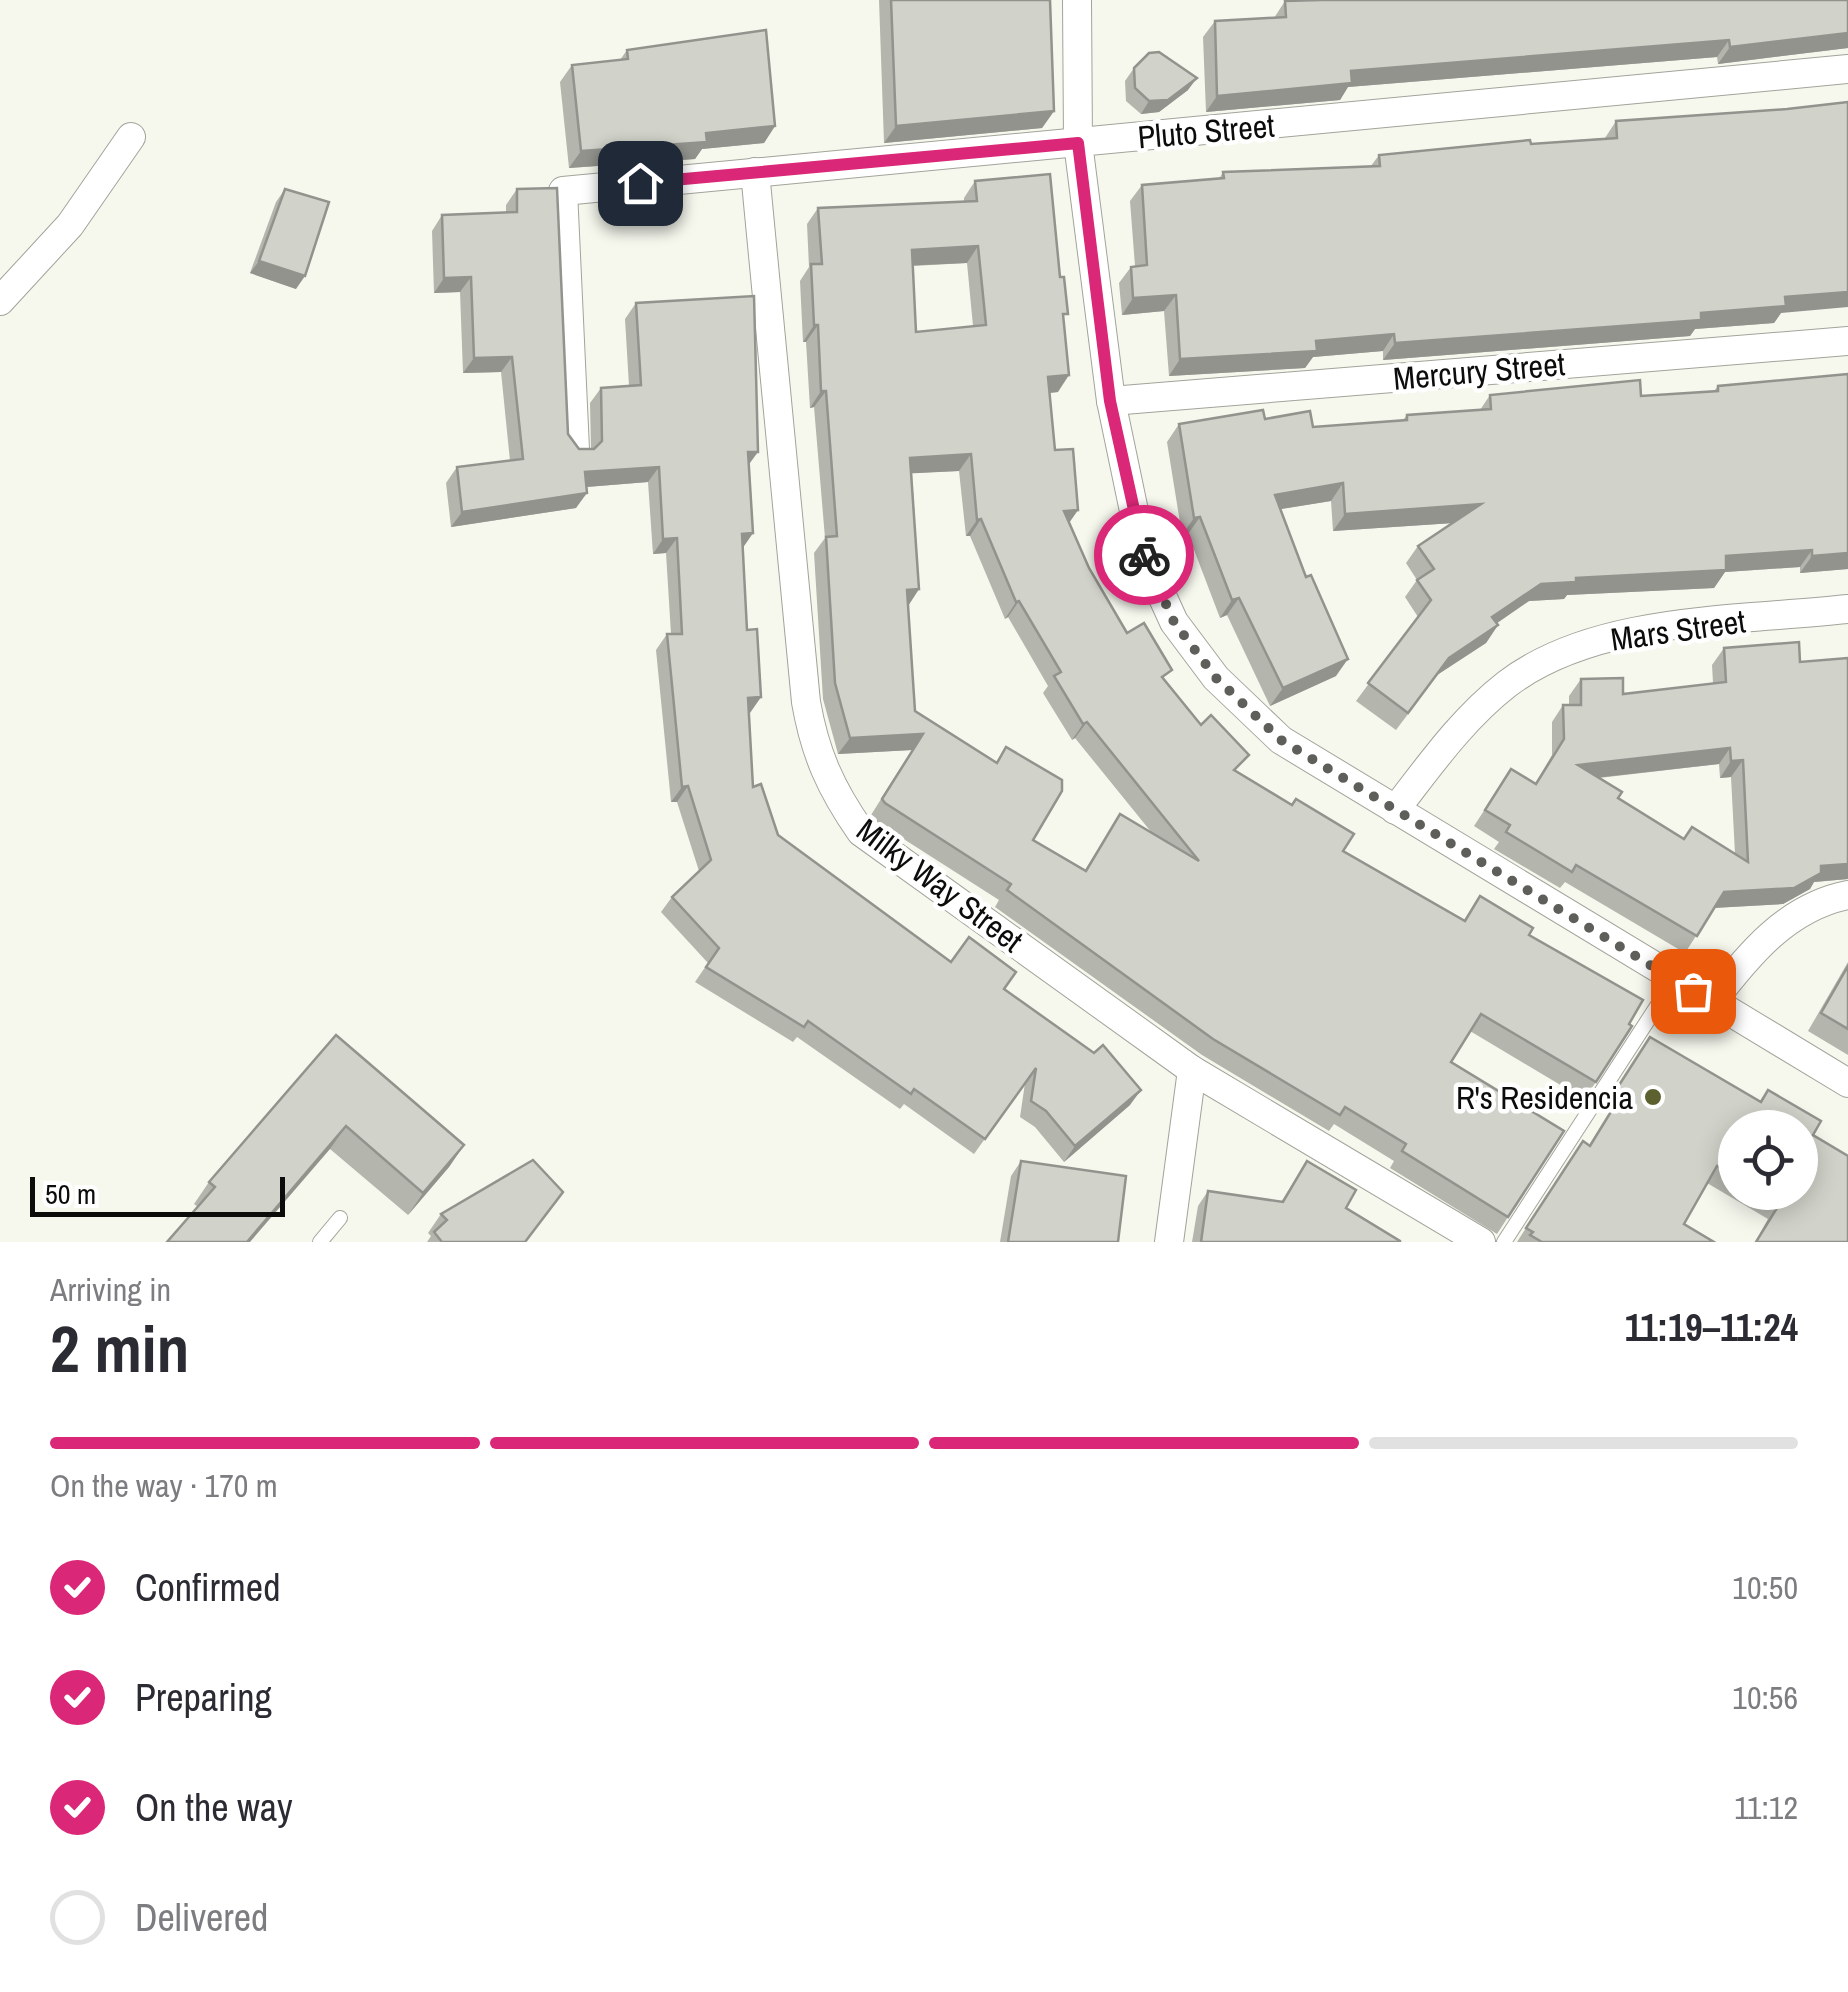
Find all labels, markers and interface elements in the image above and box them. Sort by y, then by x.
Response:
street label: Pluto Street [1136,104,1276,158]
pin [598,141,683,226]
icon: home [613,156,668,211]
street label: Mercury Street [1391,342,1567,400]
courier [1094,505,1194,605]
icon: bike [1117,528,1172,583]
street label: Mars Street [1608,599,1748,661]
street label: Milky Way Street [848,808,1032,962]
pin [1651,949,1736,1034]
icon: bag [1666,964,1721,1019]
place label: R's Residencia [1456,1076,1633,1119]
marker: R's Residencia [1642,1086,1664,1108]
map controls [1718,1110,1818,1210]
button: locate [1718,1110,1818,1210]
scale bar [30,1172,285,1216]
text: 50 m [45,1175,96,1213]
text: Arriving in [50,1268,171,1311]
text: 11:19–11:24 [1625,1302,1798,1353]
text: 2 min [50,1305,189,1392]
text: On the way · 170 m [50,1464,278,1507]
icon: check [50,1560,105,1615]
text: Confirmed [135,1562,280,1613]
text: 10:50 [1732,1566,1798,1609]
icon: check [50,1670,105,1725]
text: Preparing [135,1672,272,1723]
text: 10:56 [1732,1676,1798,1719]
icon: check [50,1780,105,1835]
text: On the way [135,1782,293,1833]
text: 11:12 [1734,1786,1798,1829]
text: Delivered [135,1892,268,1943]

